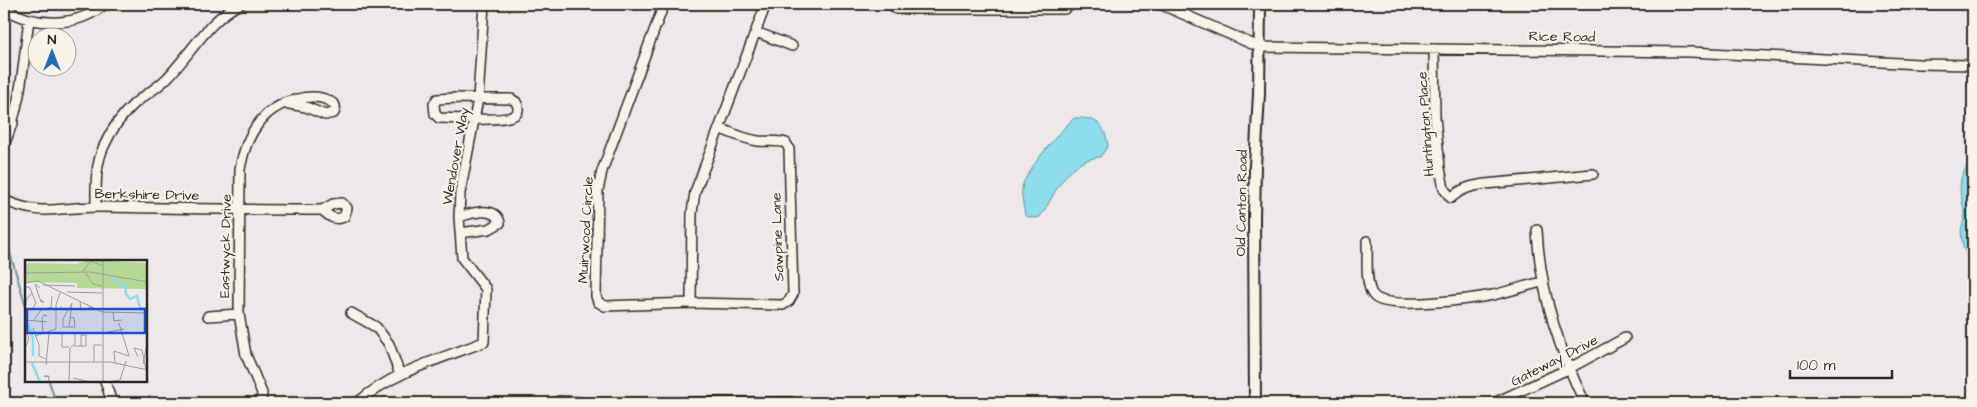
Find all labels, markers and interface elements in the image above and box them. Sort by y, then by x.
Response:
street label: Rice Road [1529,26,1595,48]
north arrow [28,28,78,78]
text: N [48,30,57,50]
street label: Huntington Place [1412,70,1440,177]
street label: Wendover Way [438,105,474,207]
street label: Old Canton Road [1231,149,1253,257]
street label: Muirwood Circle [573,176,599,284]
street label: Berkshire Drive [95,184,200,206]
street label: Sawpine Lane [766,192,790,282]
street label: Eastwyck Drive [215,193,237,298]
inset map [25,260,148,382]
street label: Gateway Drive [1507,330,1602,391]
scale bar [1790,347,1892,379]
text: 100 m [1797,355,1836,376]

